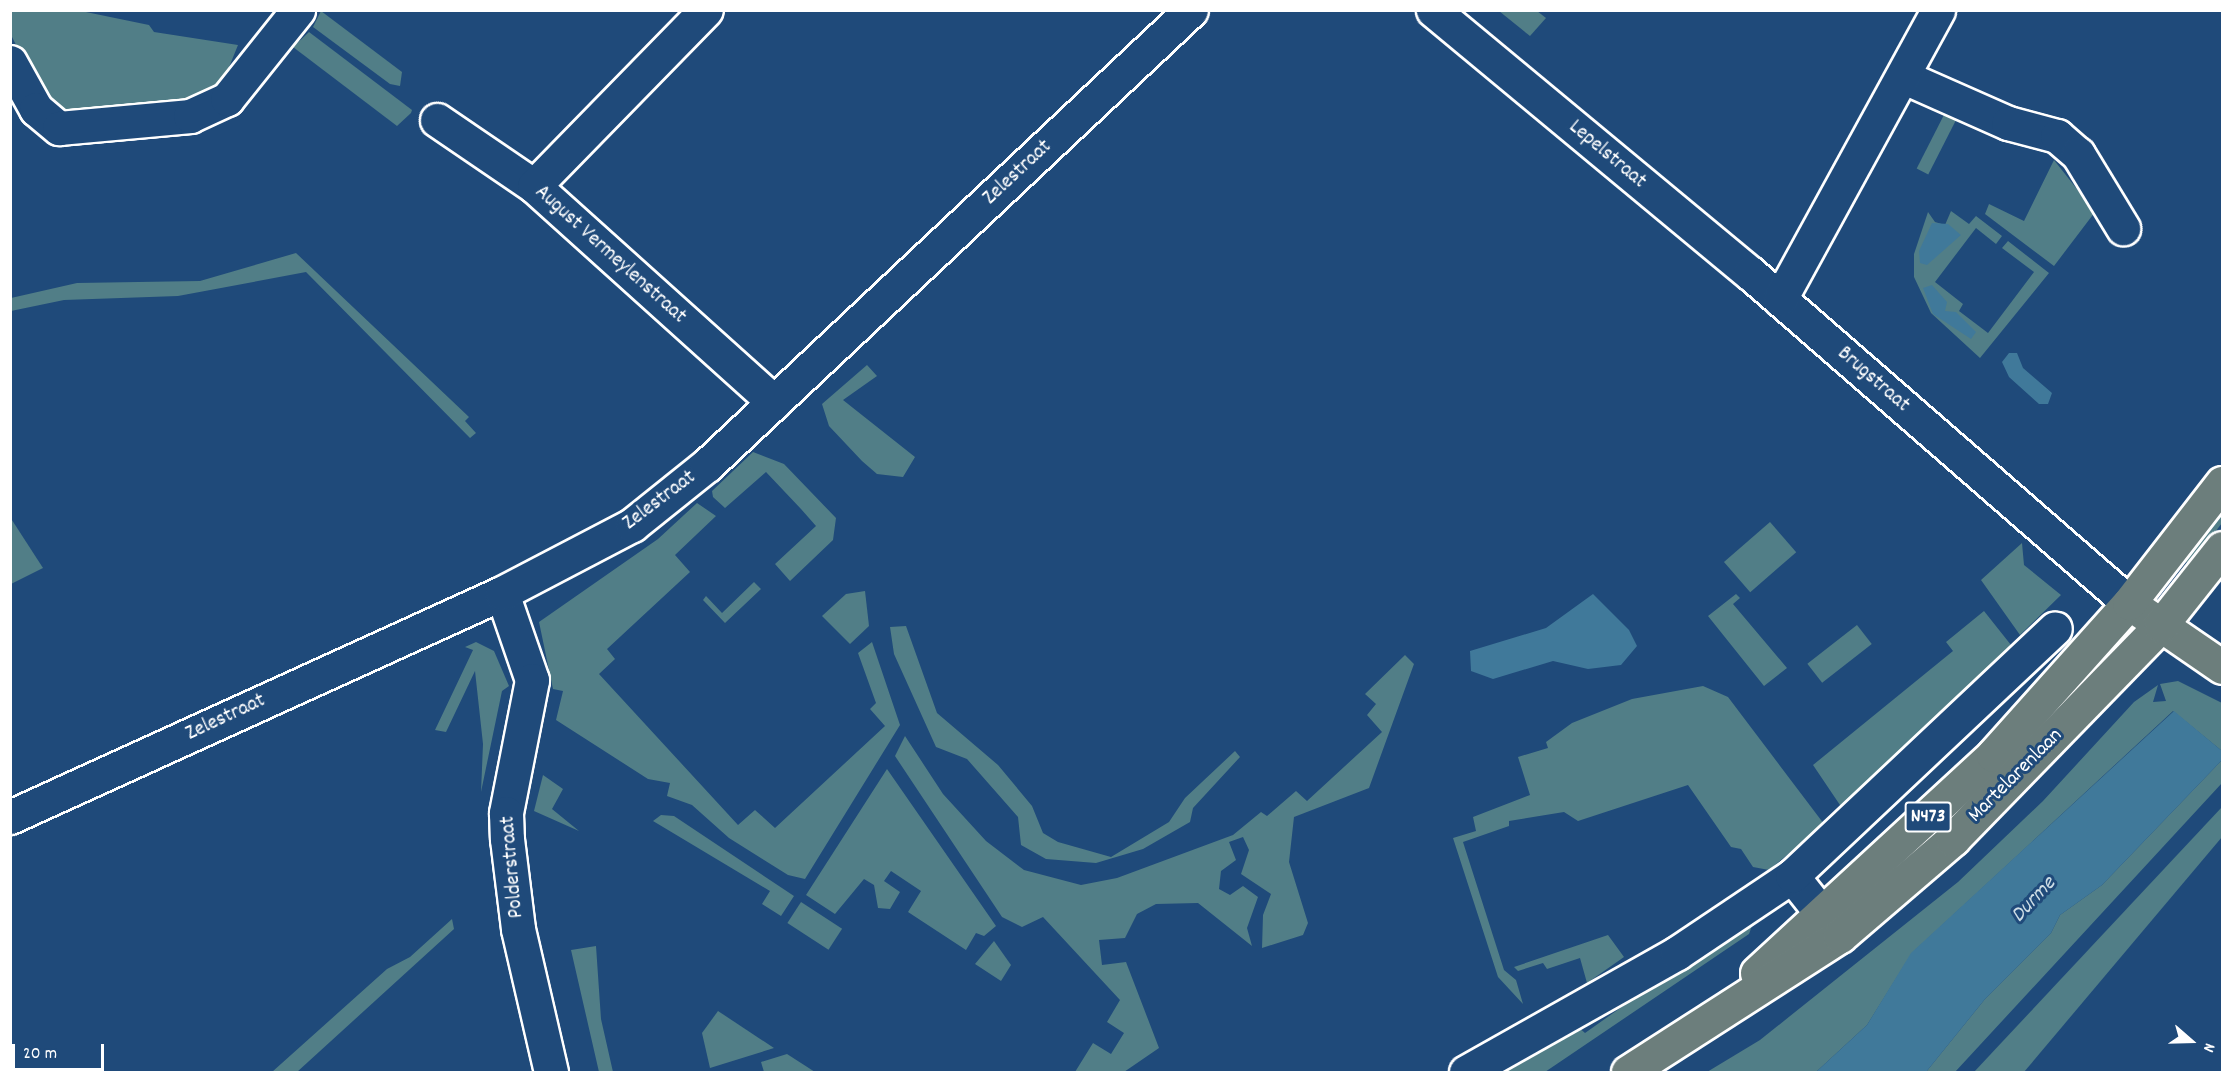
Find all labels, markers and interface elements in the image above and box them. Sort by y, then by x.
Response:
street label: Lepelstraat [1563,115,1651,195]
street label: Zelestraat [978,135,1058,211]
street label: August Vermeylenstraat [529,180,691,330]
street label: Brugstraat [1832,342,1914,418]
street label: Zelestraat [619,465,701,537]
street label: Zelestraat [182,689,270,747]
street label: Martelarenlaan [1964,724,2068,828]
road number: N473 [1904,800,1952,834]
street label: Polderstraat [496,815,530,919]
water label: Durme [2006,871,2062,929]
north arrow [2161,1011,2221,1071]
scale bar [15,1032,106,1070]
text: N [2196,1040,2221,1055]
text: 20 m [23,1042,57,1067]

